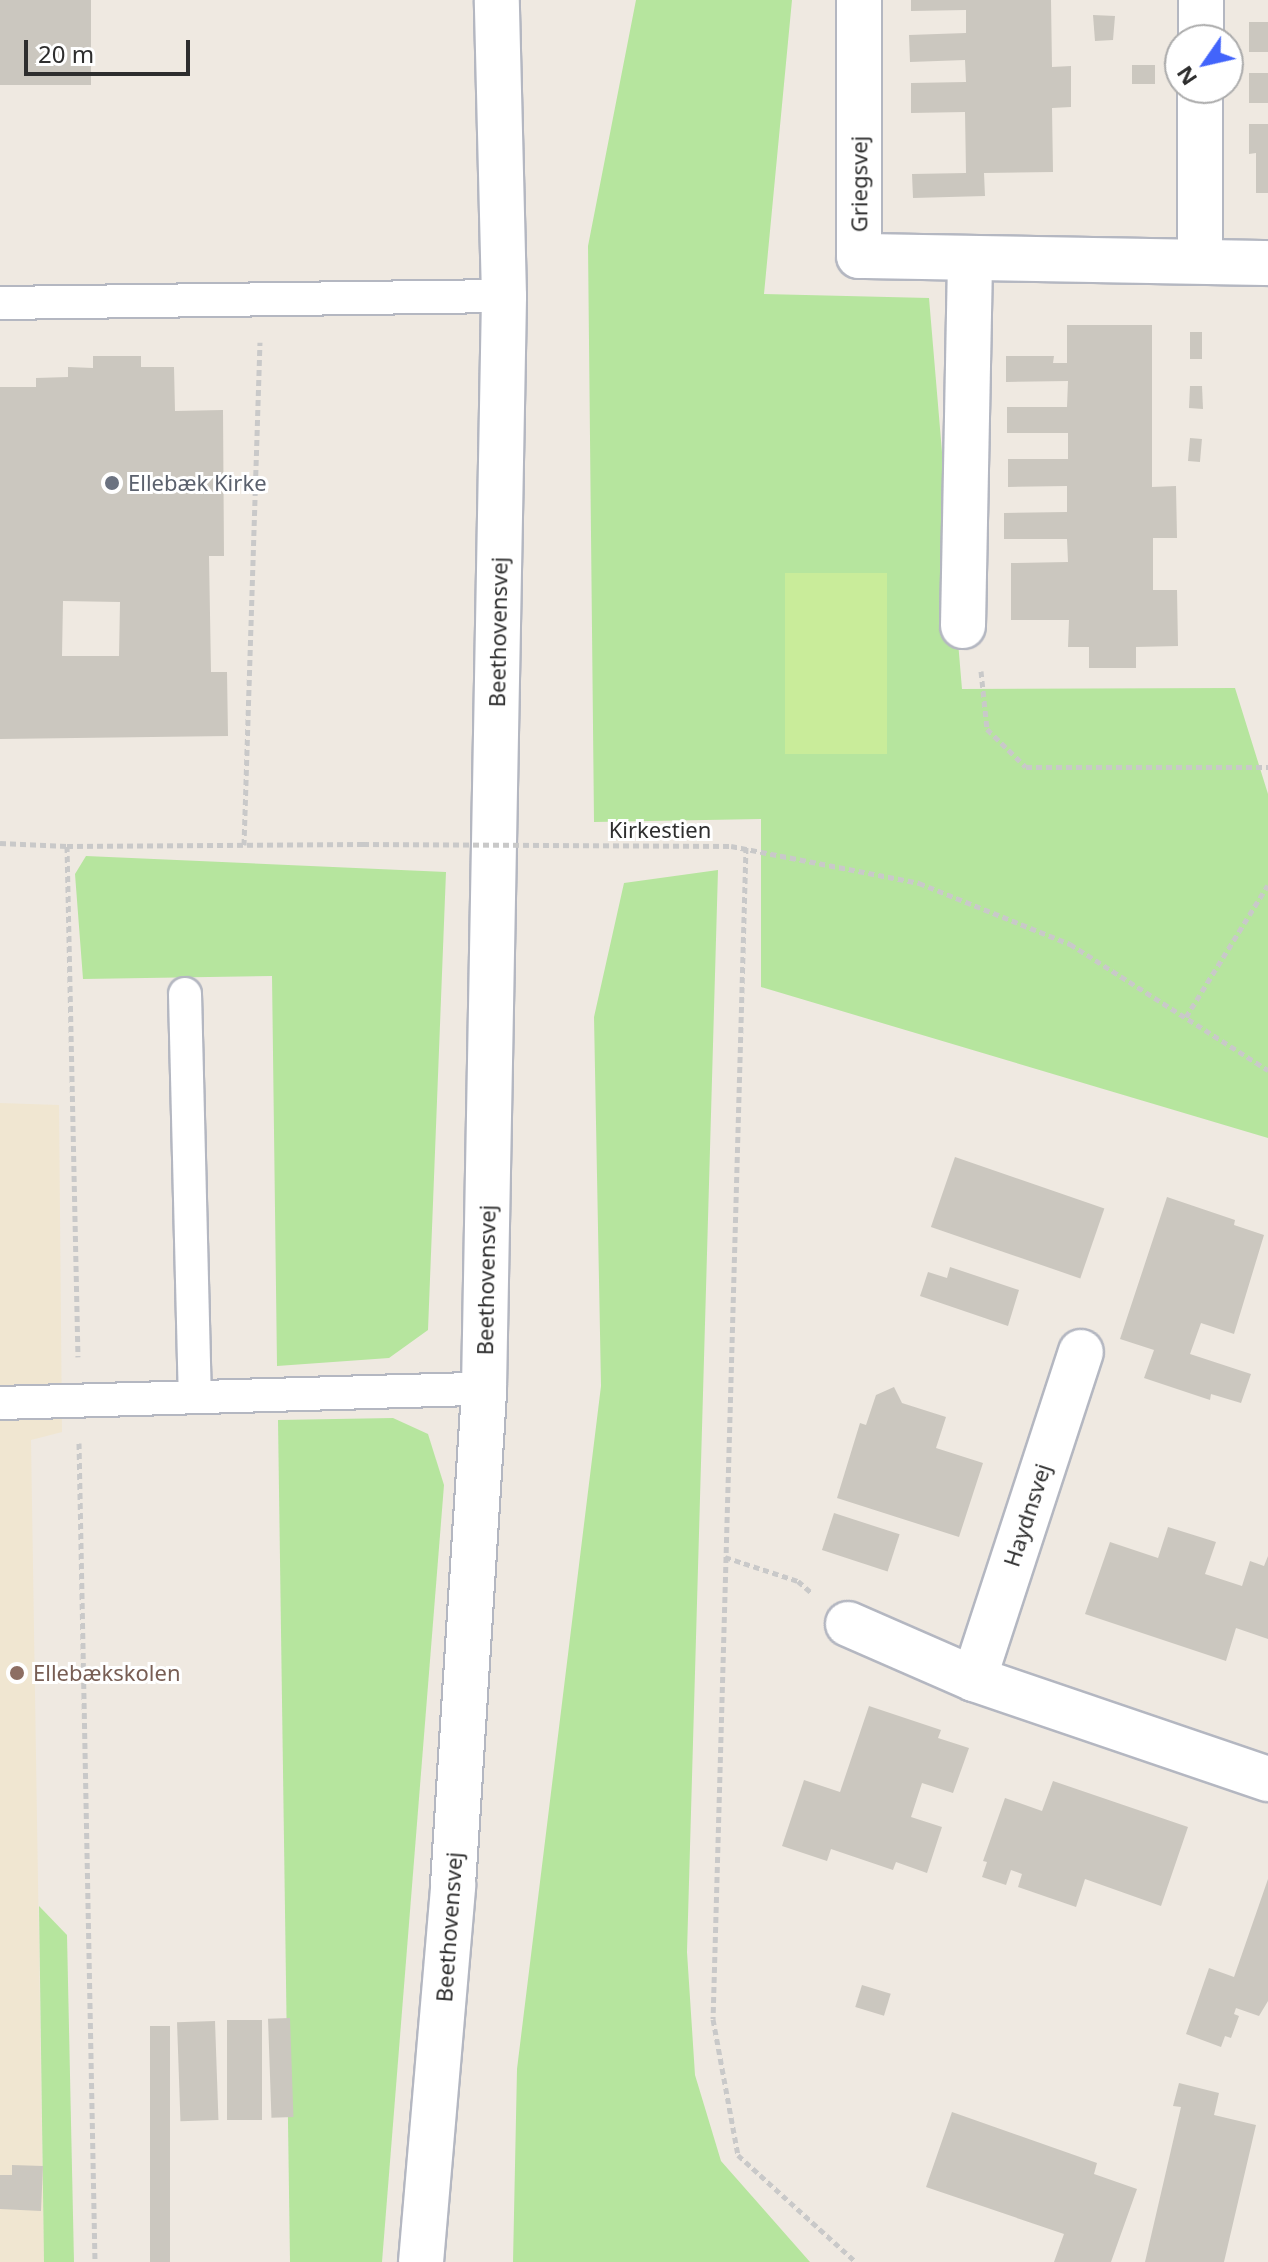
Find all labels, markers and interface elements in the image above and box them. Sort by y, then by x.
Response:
scale bar [28,24,194,74]
north arrow [1164,24,1244,104]
text: 20 m [38,37,94,70]
text: N [1168,61,1203,92]
street label: Griegsvej [846,136,872,232]
place label: Ellebæk Kirke [128,470,267,496]
marker: Ellebæk Kirke [103,474,121,492]
street label: Beethovensvej [483,557,513,707]
street label: Kirkestien [609,817,711,843]
street label: Beethovensvej [471,1205,501,1355]
street label: Haydnsvej [998,1460,1056,1570]
place label: Ellebækskolen [33,1660,181,1686]
marker: Ellebækskolen [8,1664,26,1682]
street label: Beethovensvej [431,1851,467,2003]

